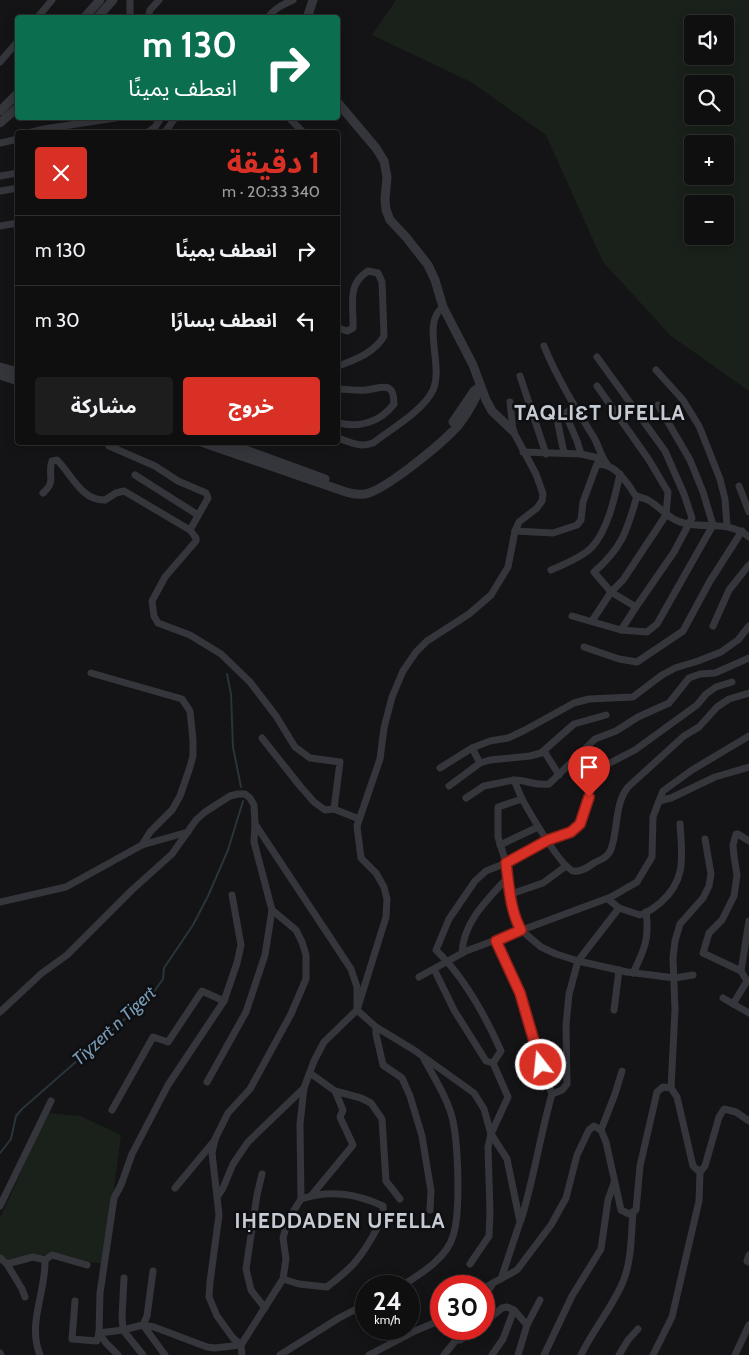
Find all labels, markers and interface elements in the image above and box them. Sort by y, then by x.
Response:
map controls [684,15,734,245]
button: sound [684,15,734,65]
text: 130 m [142,23,237,66]
icon: right [255,35,320,100]
text: انعطف يمينًا [128,75,237,102]
button: search [684,75,734,125]
button: + [684,135,734,185]
text: 1 دقيقة [227,144,320,181]
button: close [35,147,87,199]
text: 340 m · 20:33 [222,182,320,201]
button: − [684,195,734,245]
icon: right [292,237,320,265]
text: 130 m [35,239,86,262]
text: انعطف يمينًا [176,239,277,262]
icon: left [292,307,320,335]
text: 30 m [35,309,80,332]
text: انعطف يسارًا [171,309,277,332]
button: مشاركة [35,377,173,435]
button: خروج [183,377,320,435]
district label: TAQLIƐT UFELLA [514,400,686,425]
pin [568,746,610,797]
icon: arrive [575,753,603,781]
water label: Tiɣzert n Tigert [68,981,161,1070]
position arrow [514,1038,566,1090]
district label: IḤEDDADEN UFELLA [234,1208,446,1233]
speed limit sign: 30 [430,1275,495,1340]
text: 24 [373,1286,402,1316]
text: km/h [374,1312,401,1327]

